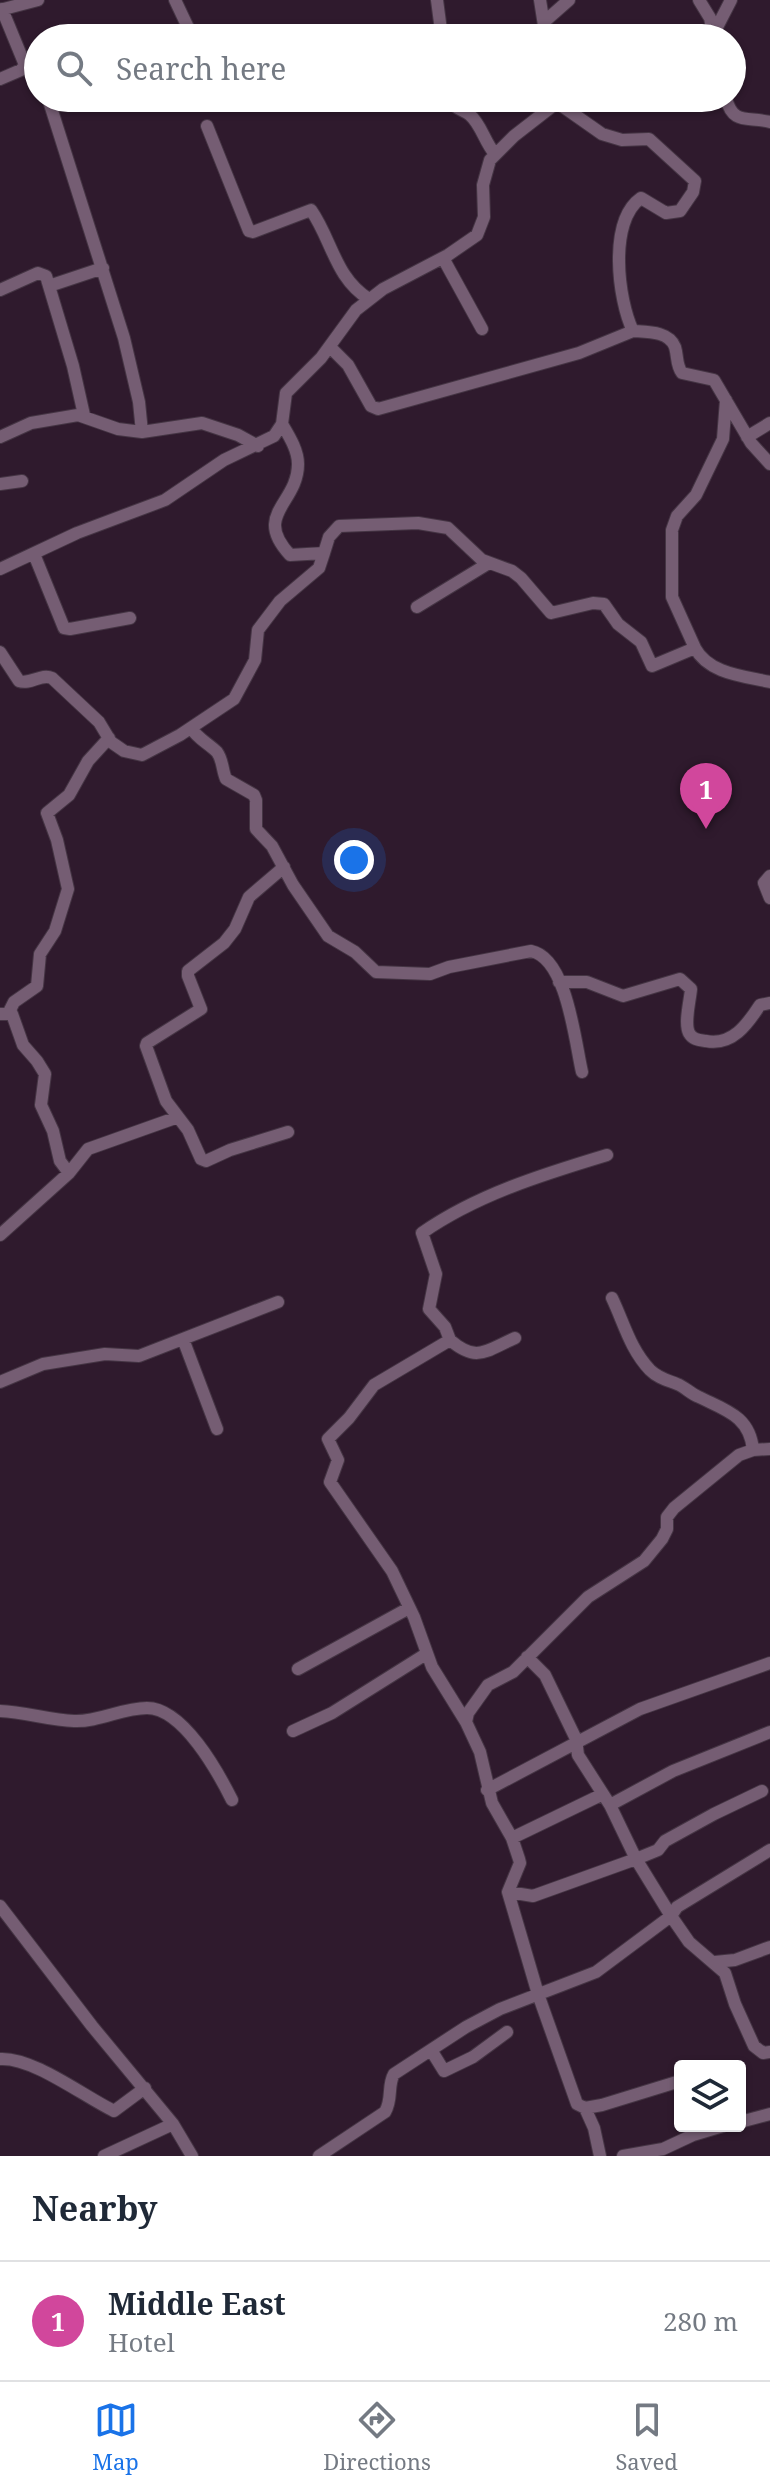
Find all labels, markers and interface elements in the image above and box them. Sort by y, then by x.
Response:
search box [24,24,746,112]
icon: search [52,46,96,90]
text: Search here [116,48,286,89]
pin: 1 [680,763,732,829]
your location [334,840,374,880]
map controls [674,2060,746,2132]
button: layers [674,2060,746,2132]
text: Nearby [32,2185,158,2231]
text: Middle East [108,2283,286,2324]
text: 1 [51,2303,65,2339]
text: 280 m [663,2303,738,2339]
text: Hotel [108,2324,175,2360]
tab: Map [92,2398,139,2476]
tab: Directions [323,2398,431,2476]
tab: Saved [615,2398,678,2476]

